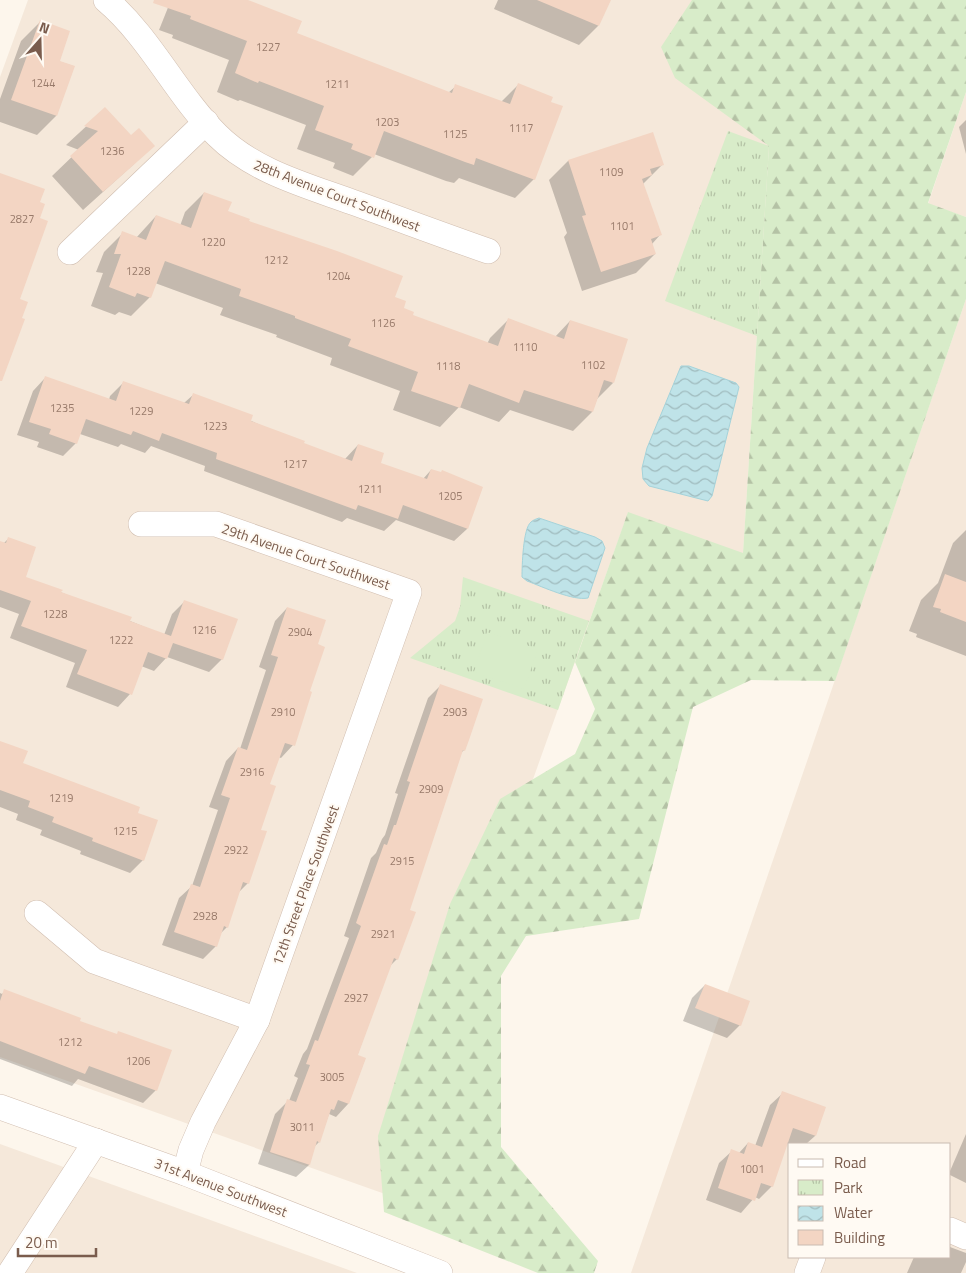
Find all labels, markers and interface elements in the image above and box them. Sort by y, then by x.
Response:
north arrow [15,15,65,65]
text: N [36,16,53,39]
house number: 1227 [256,39,280,55]
house number: 1244 [31,75,55,91]
house number: 1211 [325,76,349,92]
house number: 1203 [375,114,399,130]
house number: 1117 [509,120,533,136]
house number: 1125 [443,126,467,142]
house number: 1236 [100,143,124,159]
street label: 28th Avenue Court Southwest [251,153,423,237]
house number: 1109 [599,164,623,180]
house number: 2827 [10,211,34,227]
house number: 1101 [610,218,634,234]
house number: 1220 [201,234,225,250]
house number: 1212 [264,252,288,268]
house number: 1228 [126,263,150,279]
house number: 1204 [326,268,350,284]
house number: 1126 [371,315,395,331]
house number: 1110 [513,339,537,355]
house number: 1102 [581,357,605,373]
house number: 1118 [436,358,460,374]
house number: 1235 [50,400,74,416]
house number: 1229 [129,403,153,419]
house number: 1223 [203,418,227,434]
house number: 1217 [283,456,307,472]
house number: 1211 [358,481,382,497]
house number: 1205 [438,488,462,504]
street label: 29th Avenue Court Southwest [219,517,393,595]
house number: 1228 [43,606,67,622]
house number: 1216 [192,622,216,638]
house number: 2904 [288,624,312,640]
house number: 1222 [109,632,133,648]
house number: 2910 [271,704,295,720]
house number: 2903 [443,704,467,720]
house number: 2916 [240,764,264,780]
house number: 2909 [419,781,443,797]
house number: 1219 [49,790,73,806]
street label: 12th Street Place Southwest [266,802,344,968]
house number: 1215 [113,823,137,839]
house number: 2922 [224,842,248,858]
house number: 2915 [390,853,414,869]
house number: 2928 [193,908,217,924]
house number: 2921 [371,926,395,942]
house number: 2927 [344,990,368,1006]
house number: 1212 [58,1034,82,1050]
house number: 1206 [126,1053,150,1069]
house number: 3005 [320,1069,344,1085]
house number: 3011 [290,1119,314,1135]
legend [788,1143,951,1258]
text: Road [834,1151,866,1174]
street label: 31st Avenue Southwest [151,1152,291,1222]
house number: 1001 [740,1161,764,1177]
text: Park [834,1176,863,1199]
text: Water [834,1201,873,1224]
scale bar [18,1226,95,1258]
text: Building [834,1226,885,1249]
text: 20 m [25,1231,58,1254]

